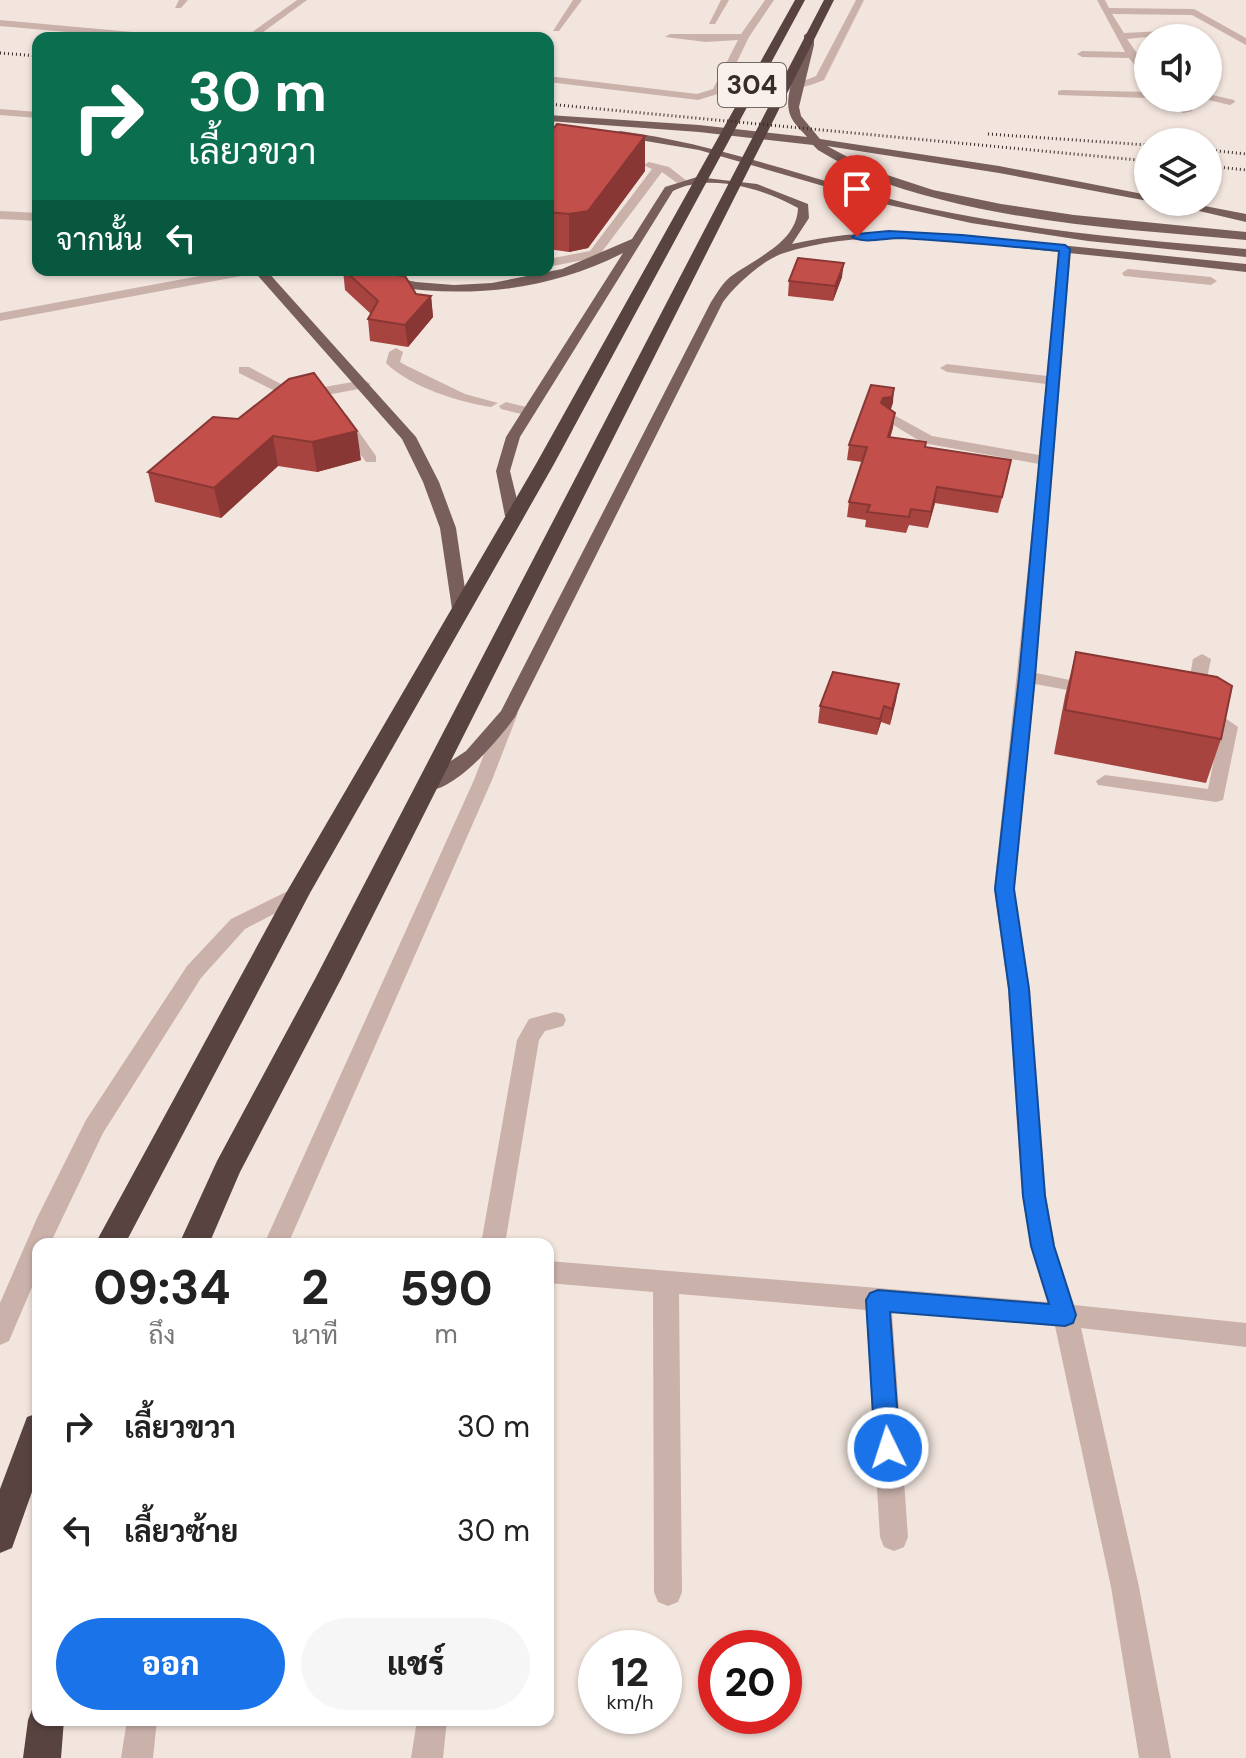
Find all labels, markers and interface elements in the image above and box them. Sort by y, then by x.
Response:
map controls [1134,24,1222,216]
button: sound [1134,24,1222,112]
text: 30 m [188,55,327,128]
road number: 304 [718,63,786,107]
icon: right [56,64,160,168]
text: เลี้ยวขวา [188,128,316,175]
button: layers [1134,128,1222,216]
pin [823,155,891,237]
icon: arrive [835,167,879,211]
icon: left [159,216,203,260]
text: จากนั้น [56,220,143,259]
text: 09:34 [93,1256,231,1319]
text: 2 [301,1256,329,1319]
text: 590 [399,1257,493,1320]
text: m [434,1317,458,1351]
text: ถึง [148,1318,175,1352]
text: นาที [292,1318,338,1352]
icon: right [56,1404,100,1448]
position arrow [846,1406,930,1490]
text: 30 m [457,1407,530,1446]
text: เลี้ยวขวา [124,1408,236,1447]
icon: left [56,1508,100,1552]
text: 30 m [457,1511,530,1550]
text: เลี้ยวซ้าย [124,1512,238,1551]
button: ออก [56,1618,285,1710]
button: แชร์ [301,1618,530,1710]
speed limit sign: 20 [698,1630,802,1734]
text: 12 [611,1646,649,1698]
text: km/h [606,1689,654,1715]

